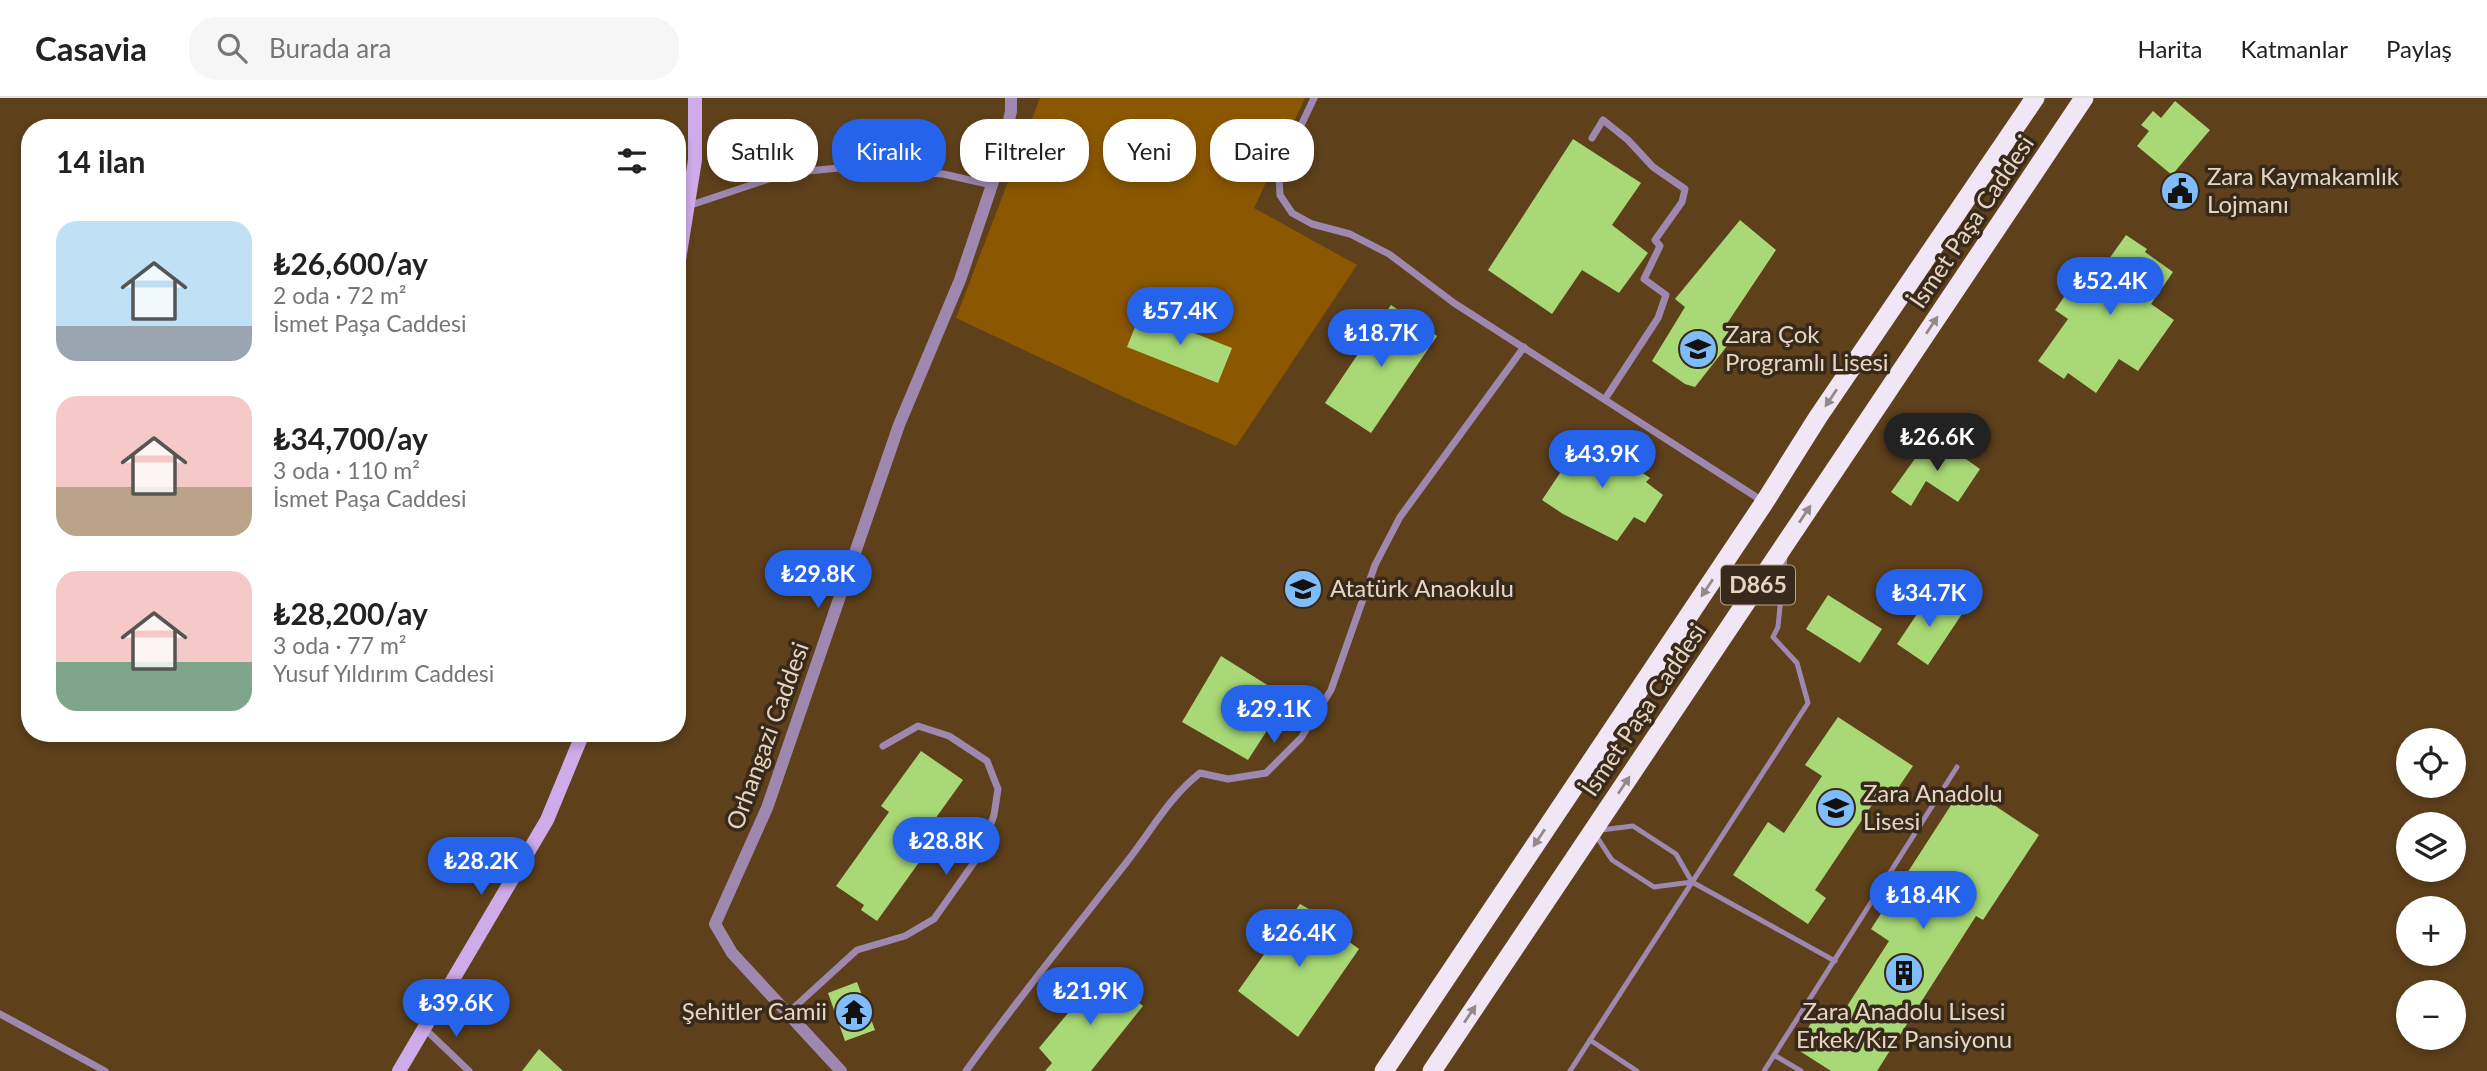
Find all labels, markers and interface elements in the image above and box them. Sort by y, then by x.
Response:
search box [189,17,679,80]
text: Casavia [35,28,147,68]
icon: search [213,29,251,67]
text: Burada ara [269,32,391,64]
text: Harita [2137,34,2202,63]
text: Katmanlar [2240,34,2348,63]
text: Paylaş [2386,34,2452,63]
chip: Satılık [707,119,818,182]
chip: Kiralık [832,119,946,182]
chip: Filtreler [960,119,1089,182]
chip: Yeni [1103,119,1196,182]
chip: Daire [1210,119,1314,182]
street label: İsmet Paşa Caddesi [1902,129,2039,313]
icon: filters [613,142,651,180]
text: 14 ilan [56,143,145,179]
place label: Zara Kaymakamlık Lojmanı [2207,161,2400,218]
public building icon: Zara Kaymakamlık Lojmanı [2159,170,2201,212]
text: ₺26,600/ay [273,245,428,281]
icon: home [112,249,196,333]
pin: ₺52.4K [2053,258,2167,317]
text: ₺52.4K [2073,266,2147,294]
text: 2 oda · 72 m² [273,281,407,309]
pin: ₺57.4K [1123,288,1237,347]
text: ₺57.4K [1143,296,1217,324]
text: İsmet Paşa Caddesi [273,309,467,337]
pin: ₺18.7K [1324,310,1438,369]
one-way arrow [1926,316,1939,335]
text: ₺18.7K [1344,318,1418,346]
place label: Zara Çok Programlı Lisesi [1725,319,1889,376]
school or university icon: Zara Çok Programlı Lisesi [1677,328,1719,370]
one-way arrow [1825,388,1838,407]
pin: ₺26.6K [1880,414,1994,473]
text: ₺34,700/ay [273,420,428,456]
text: ₺26.6K [1900,422,1974,450]
icon: home [112,424,196,508]
pin: ₺43.9K [1545,430,1659,490]
text: ₺43.9K [1565,439,1639,467]
text: 3 oda · 110 m² [273,456,420,484]
text: İsmet Paşa Caddesi [273,484,467,512]
one-way arrow [1799,504,1812,524]
pin: ₺29.8K [761,550,875,610]
text: ₺29.8K [781,559,855,587]
road number: D865 [1721,565,1795,604]
school or university icon: Atatürk Anaokulu [1282,568,1324,610]
pin: ₺34.7K [1872,570,1986,629]
place label: Atatürk Anaokulu [1330,573,1514,602]
one-way arrow [1700,578,1713,597]
text: ₺34.7K [1892,578,1966,606]
text: ₺28,200/ay [273,595,428,631]
icon: home [112,599,196,683]
street label: İsmet Paşa Caddesi [1574,617,1711,801]
text: 3 oda · 77 m² [273,631,407,659]
street label: Orhangazi Caddesi [719,638,814,833]
text: Yusuf Yıldırım Caddesi [273,659,494,687]
pin: ₺29.1K [1217,686,1331,745]
text: ₺29.1K [1237,694,1311,722]
map controls [2396,728,2466,1050]
button: locate [2396,728,2466,798]
one-way arrow [1617,775,1630,794]
place label: Zara Anadolu Lisesi [1863,778,2003,835]
school or university icon: Zara Anadolu Lisesi [1815,787,1857,829]
button: layers [2396,812,2466,882]
pin: ₺28.8K [889,818,1003,877]
text: ₺28.8K [909,826,983,854]
one-way arrow [1532,829,1546,847]
pin: ₺28.2K [424,838,538,897]
text: ₺28.2K [444,846,518,874]
pin: ₺18.4K [1866,872,1980,931]
text: ₺18.4K [1886,880,1960,908]
button: + [2396,896,2466,966]
pin: ₺26.4K [1242,910,1356,969]
text: ₺26.4K [1262,918,1336,946]
building icon: Zara Anadolu Lisesi Erkek/Kız Pansiyonu [1883,952,1925,994]
pin: ₺21.9K [1033,968,1147,1027]
text: ₺21.9K [1053,976,1127,1004]
pin: ₺39.6K [399,979,513,1039]
button: − [2396,980,2466,1050]
text: ₺39.6K [419,988,493,1016]
temple icon: Şehitler Camii [833,991,875,1033]
place label: Şehitler Camii [682,996,827,1025]
place label: Zara Anadolu Lisesi Erkek/Kız Pansiyonu [1796,996,2012,1053]
one-way arrow [1463,1005,1477,1023]

